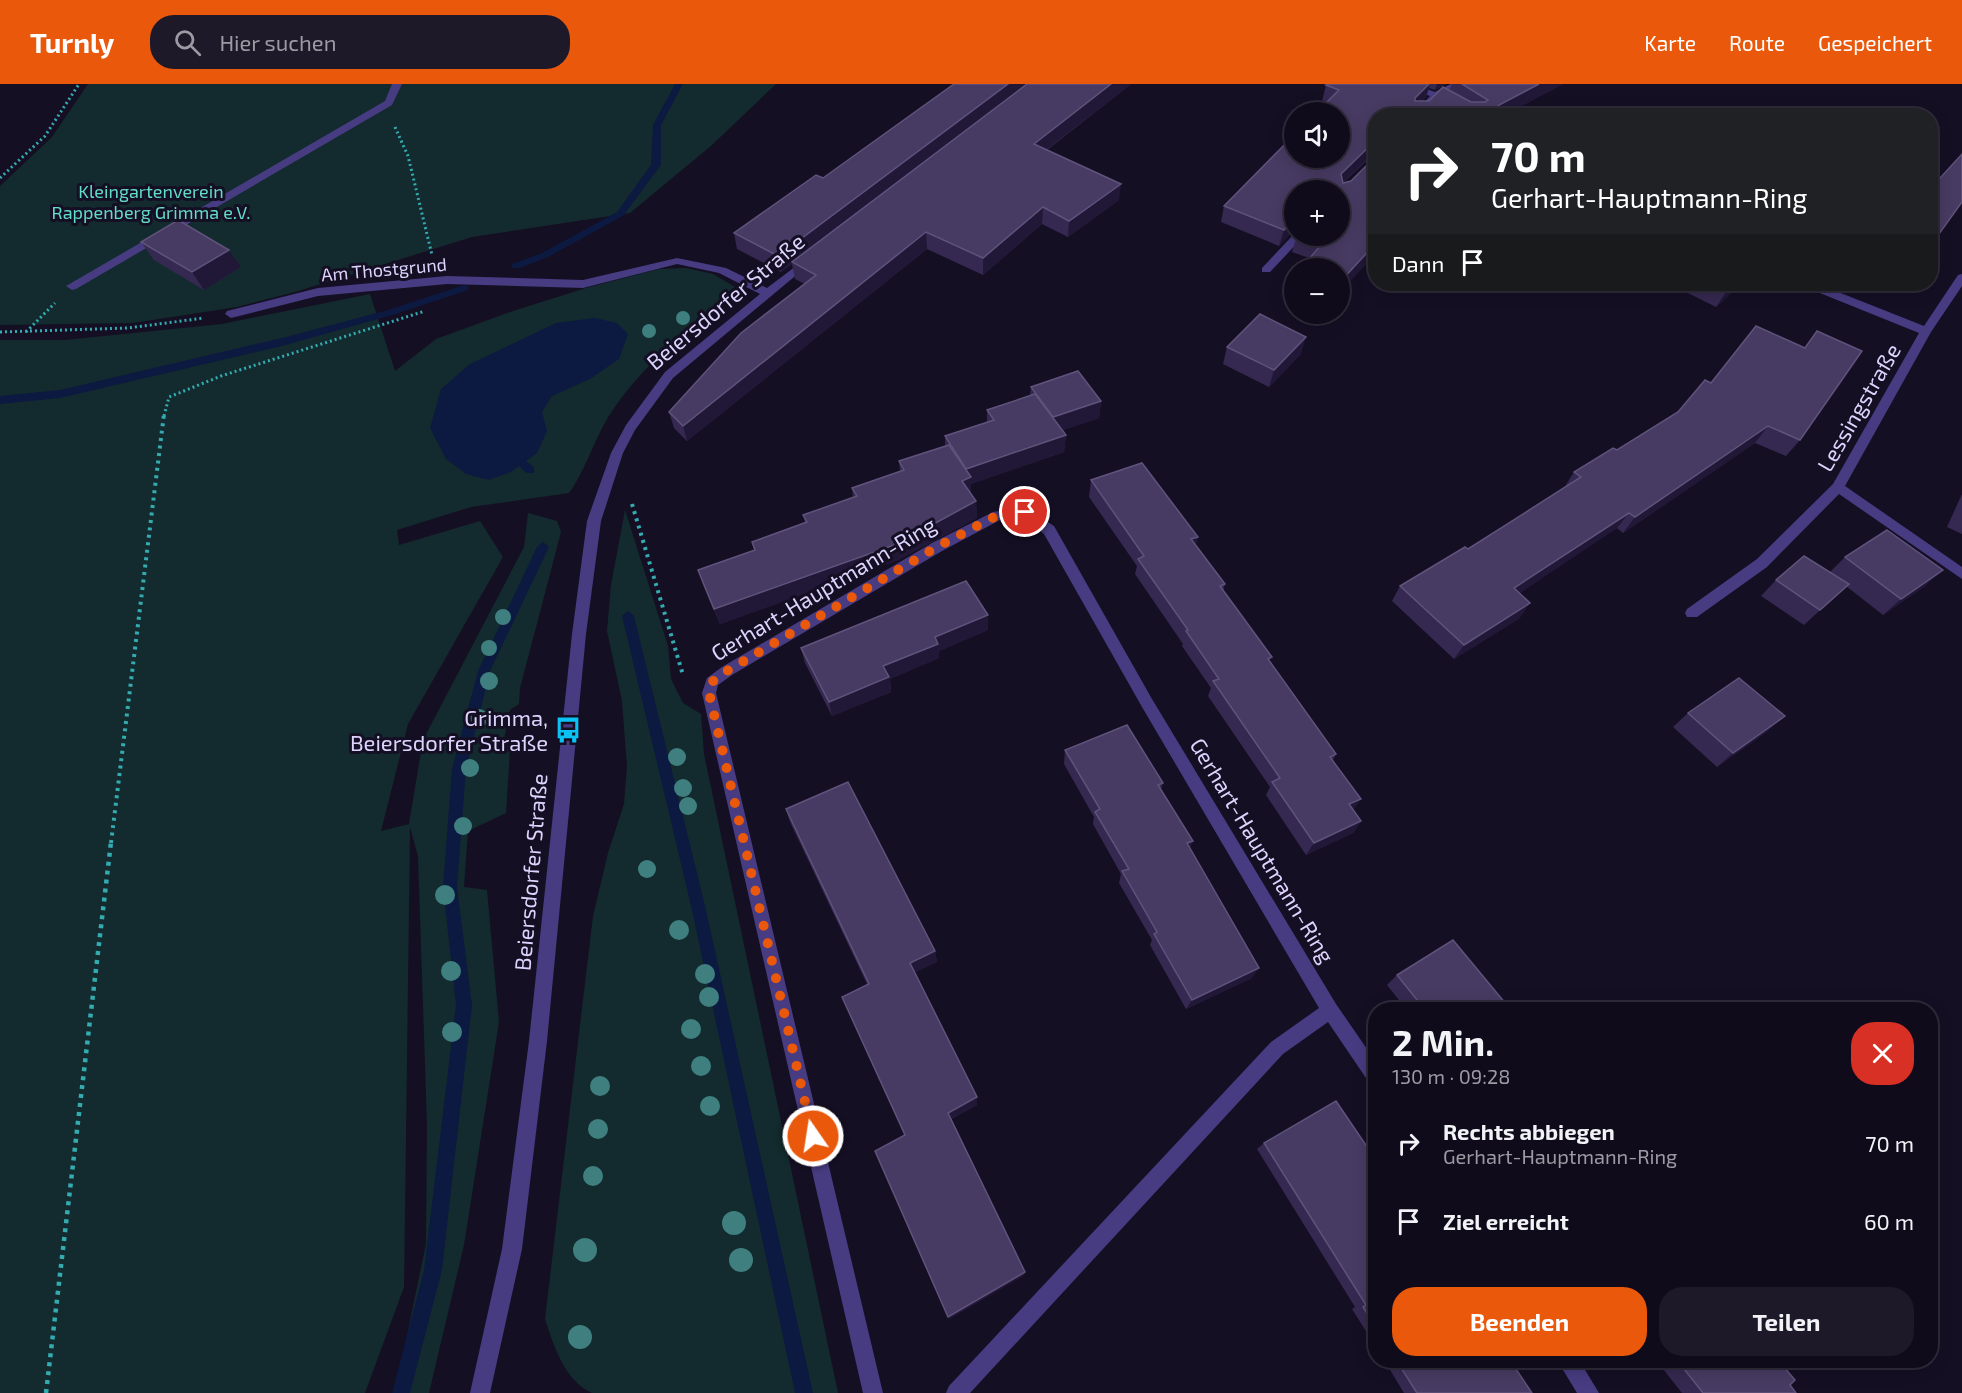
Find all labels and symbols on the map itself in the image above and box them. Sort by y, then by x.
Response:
park label: Kleingartenverein Rappenberg Grimma e.V. [52,180,250,223]
street label: Beiersdorfer Straße [641,227,809,375]
street label: Am Thostgrund [320,253,448,285]
street label: Lessingstraße [1811,339,1905,475]
pin [999,486,1050,537]
street label: Gerhart-Hauptmann-Ring [706,511,940,665]
place label: Grimma, Beiersdorfer Straße [350,704,548,755]
bus stop icon: Grimma, Beiersdorfer Straße [553,715,583,745]
street label: Gerhart-Hauptmann-Ring [1186,733,1340,967]
street label: Beiersdorfer Straße [508,772,552,972]
position arrow [781,1104,845,1168]

